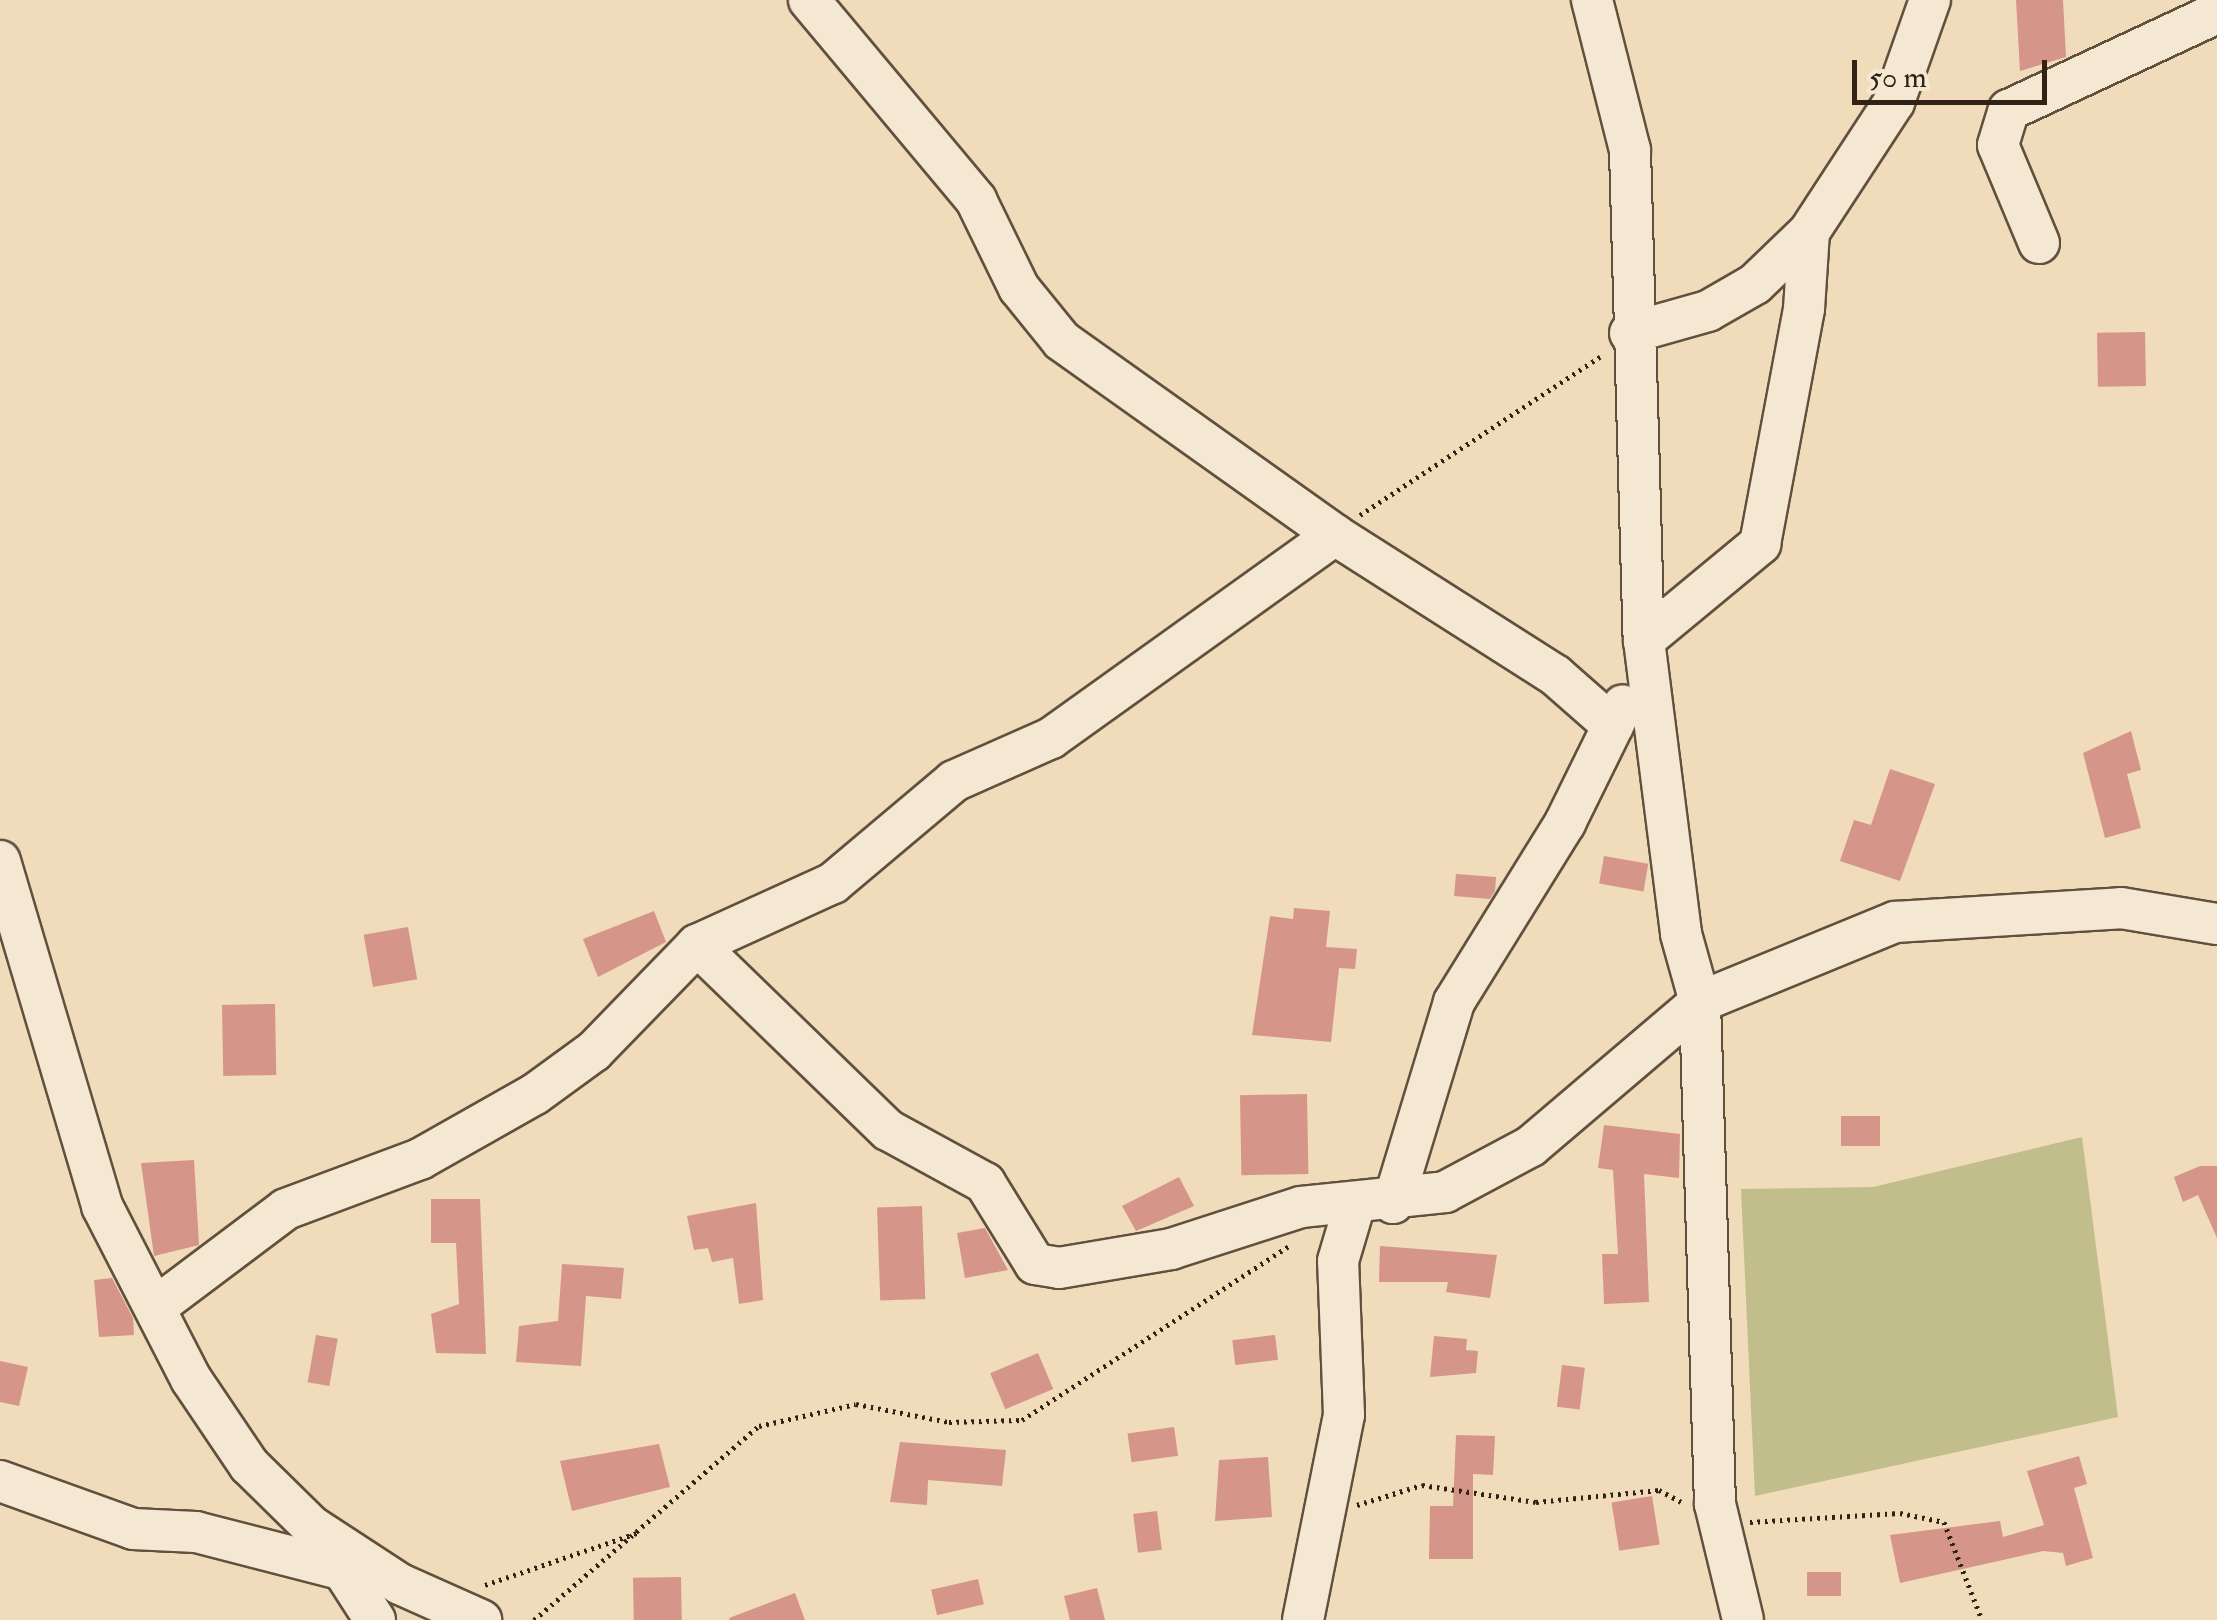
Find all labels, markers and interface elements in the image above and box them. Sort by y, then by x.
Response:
scale bar [1857,40,2052,102]
text: 50 m [1869,59,1927,96]

